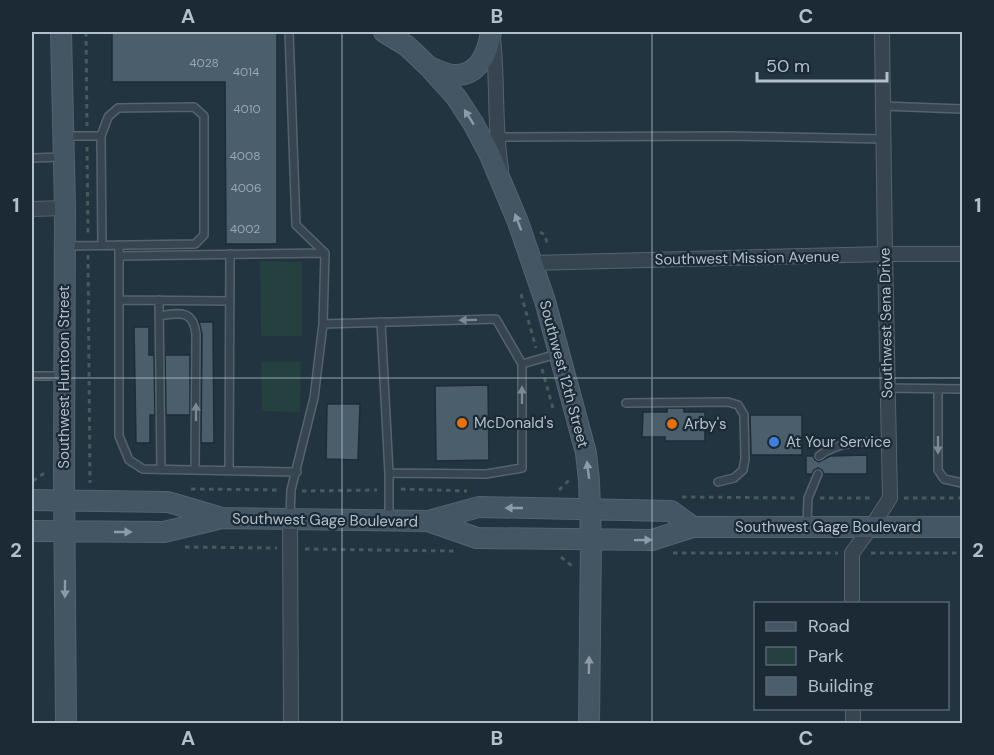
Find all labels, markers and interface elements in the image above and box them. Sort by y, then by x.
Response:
text: A [181,3,195,29]
text: B [491,3,503,29]
text: C [799,3,813,29]
scale bar [757,45,888,83]
text: 50 m [766,54,810,78]
house number: 4028 [189,55,219,71]
house number: 4014 [233,64,259,80]
house number: 4010 [233,101,261,117]
one-way arrow [464,109,475,125]
house number: 4008 [230,148,261,164]
house number: 4006 [230,180,262,196]
text: 1 [12,192,20,218]
text: 1 [974,192,982,218]
one-way arrow [512,213,522,231]
house number: 4002 [230,221,260,237]
street label: Southwest Mission Avenue [654,246,840,270]
street label: Southwest Sena Drive [875,247,897,399]
street label: Southwest Huntoon Street [54,285,74,469]
street label: Southwest 12th Street [535,298,593,450]
one-way arrow [458,315,477,325]
one-way arrow [517,385,527,404]
one-way arrow [191,402,201,421]
place label: McDonald's [474,413,554,433]
place label: Arby's [684,414,727,434]
marker: McDonald's [455,416,469,430]
marker: Arby's [665,417,679,431]
place label: At Your Service [786,432,891,452]
marker: At Your Service [767,435,781,449]
one-way arrow [933,435,943,454]
one-way arrow [583,461,592,480]
one-way arrow [505,503,524,513]
street label: Southwest Gage Boulevard [232,508,418,532]
street label: Southwest Gage Boulevard [735,517,921,537]
one-way arrow [114,527,133,537]
one-way arrow [634,535,653,545]
text: 2 [10,537,22,563]
text: 2 [972,537,984,563]
one-way arrow [60,580,70,599]
legend [754,602,949,710]
text: Road [808,614,850,638]
text: Park [808,644,844,668]
one-way arrow [584,656,594,675]
text: Building [808,674,873,698]
text: A [181,725,195,751]
text: B [491,725,503,751]
text: C [799,725,813,751]

